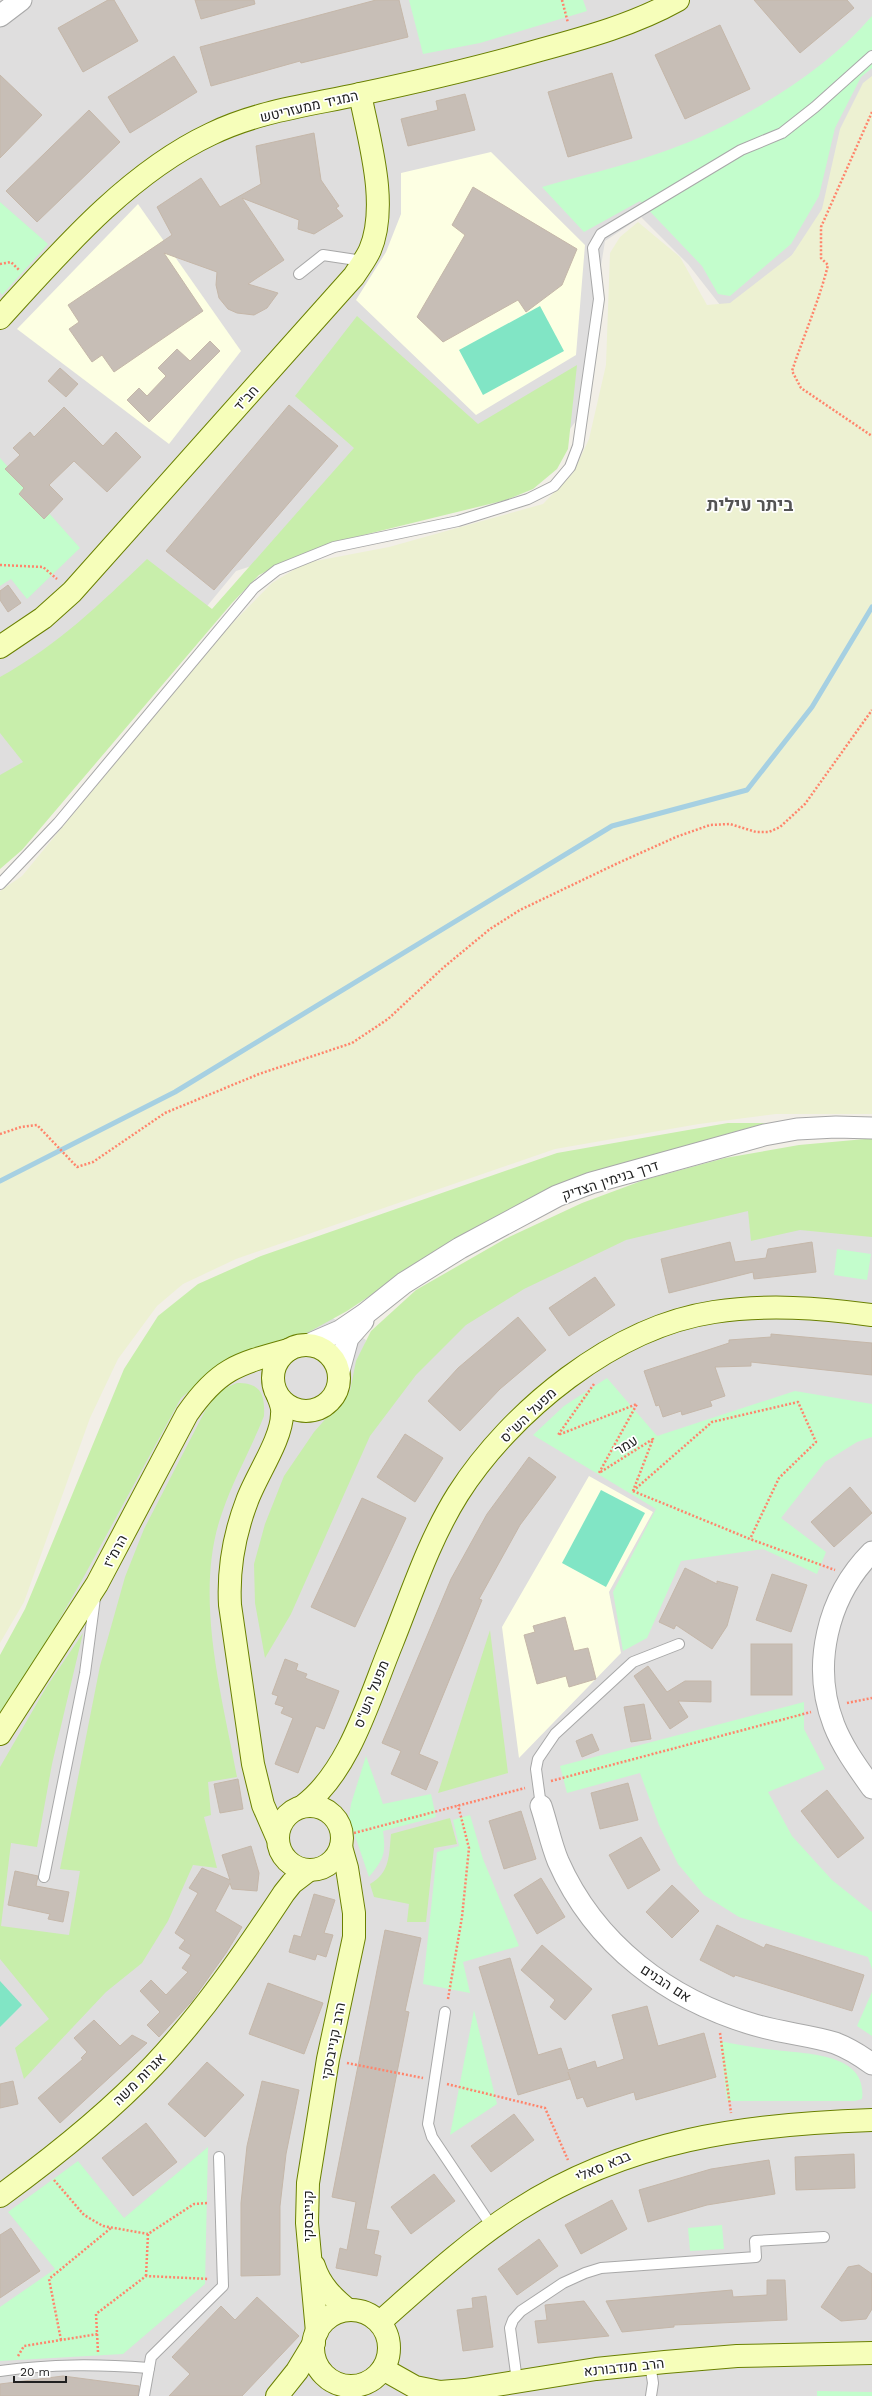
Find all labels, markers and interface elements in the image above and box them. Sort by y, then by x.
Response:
street label: המגיד ממעזריטש [258,87,360,125]
street label: חב"ד [230,382,262,414]
district label: ביתר עילית [707,494,793,515]
street label: דרך בנימין הצדיק [560,1157,660,1203]
street label: מפעל הש"ס [497,1384,559,1446]
street label: עמר [612,1432,640,1458]
street label: הרמ"ז [100,1532,130,1570]
street label: מפעל הש"ס [350,1658,392,1730]
street label: אם הבנים [638,1961,694,2005]
street label: הרב קנייבסקי [318,2001,348,2081]
street label: אגרות משה [110,2050,168,2108]
street label: בבא סאלי [573,2147,633,2185]
street label: קנייבסקי [300,2190,316,2242]
street label: הרב מנדבורנא [583,2355,665,2379]
scale bar [14,2358,66,2384]
text: 20 m [20,2365,50,2379]

